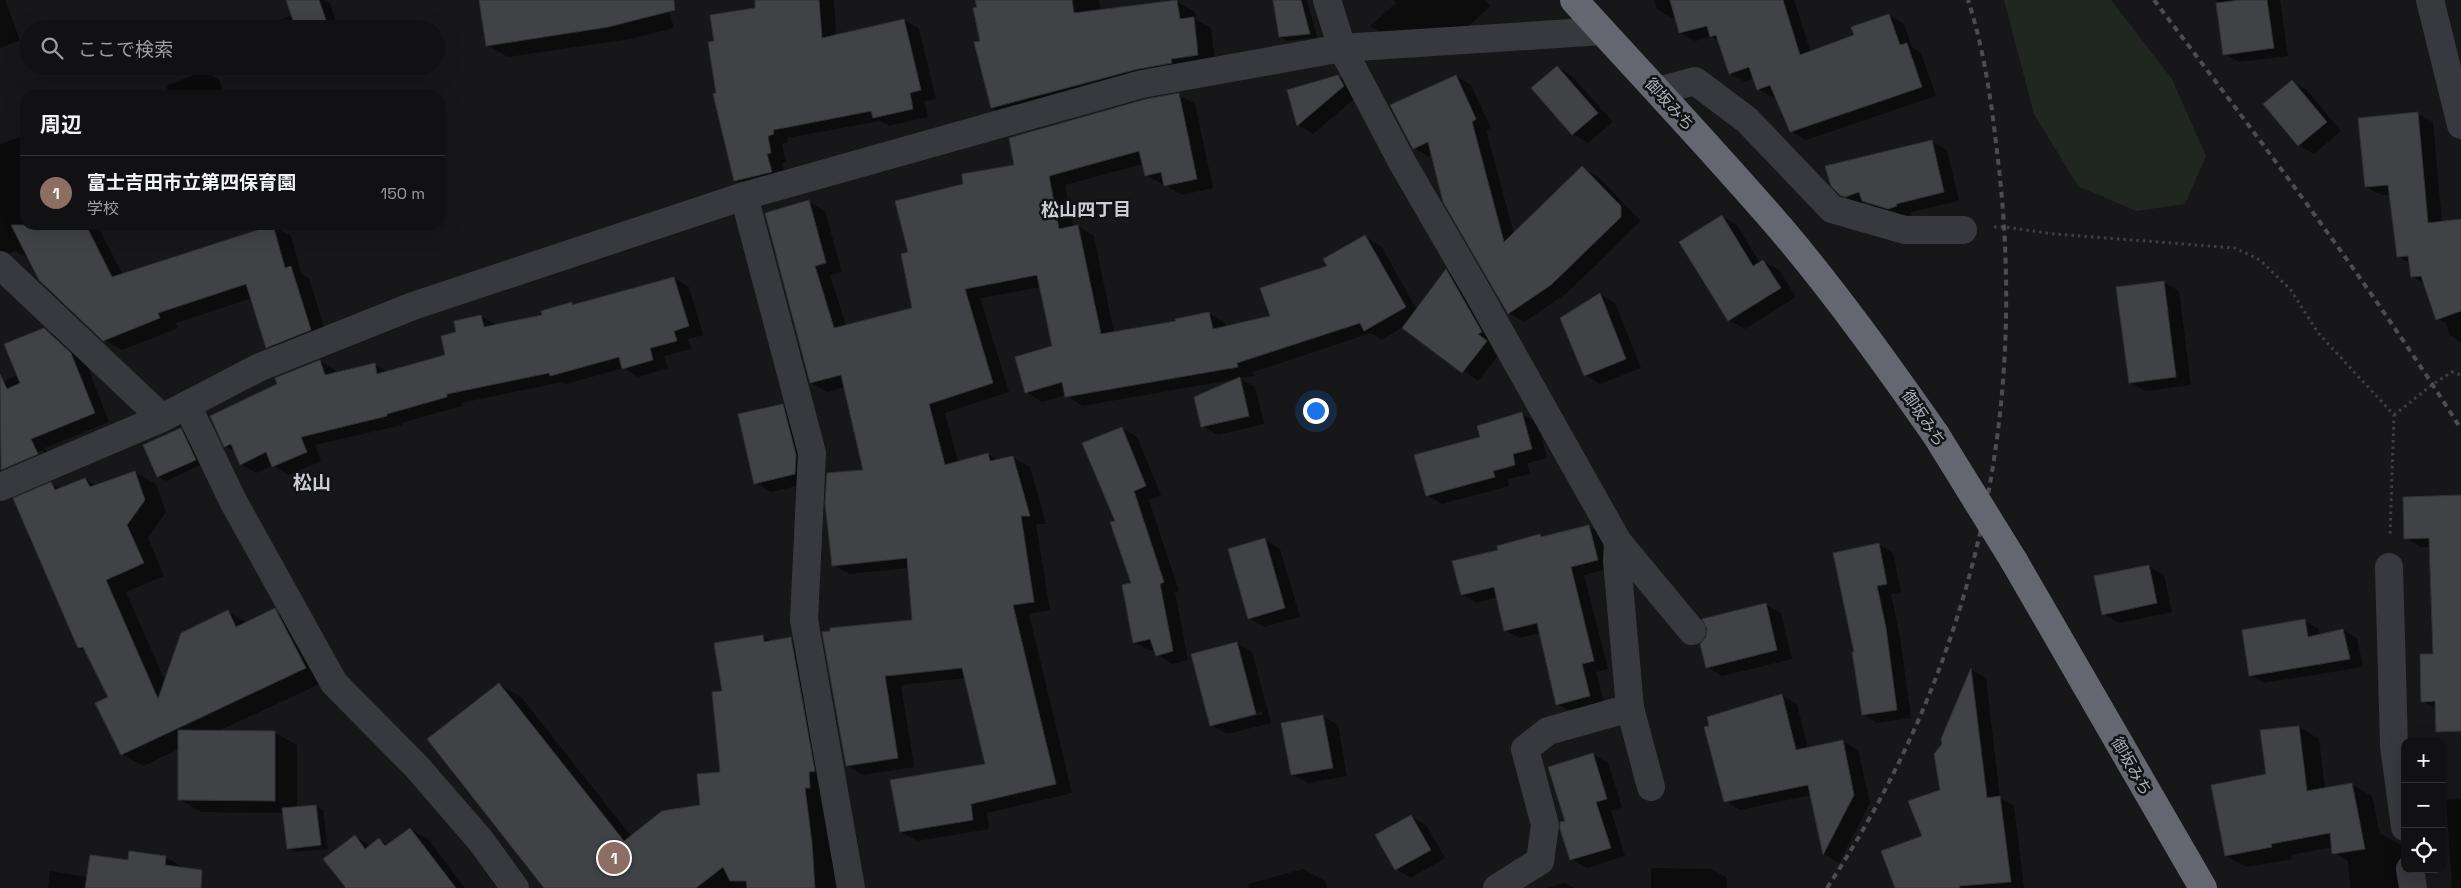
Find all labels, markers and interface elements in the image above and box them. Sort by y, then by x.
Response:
search box [20,20,445,75]
icon: search [38,34,66,62]
text: ここで検索 [78,37,173,62]
street label: 御坂みち [1640,74,1699,135]
text: 周辺 [40,111,82,138]
text: 富士吉田市立第四保育園 [87,170,296,195]
text: 1 [52,183,60,204]
text: 150 m [381,183,425,204]
text: 学校 [87,198,119,219]
district label: 松山四丁目 [1041,198,1131,221]
street label: 御坂みち [1897,386,1950,451]
your location [1303,398,1329,424]
district label: 松山 [293,470,331,495]
street label: 御坂みち [2106,733,2157,799]
map controls [2401,738,2446,873]
button: + [2401,738,2446,783]
button: − [2401,783,2446,828]
button: locate [2401,828,2446,873]
pin: 1 [598,839,630,877]

